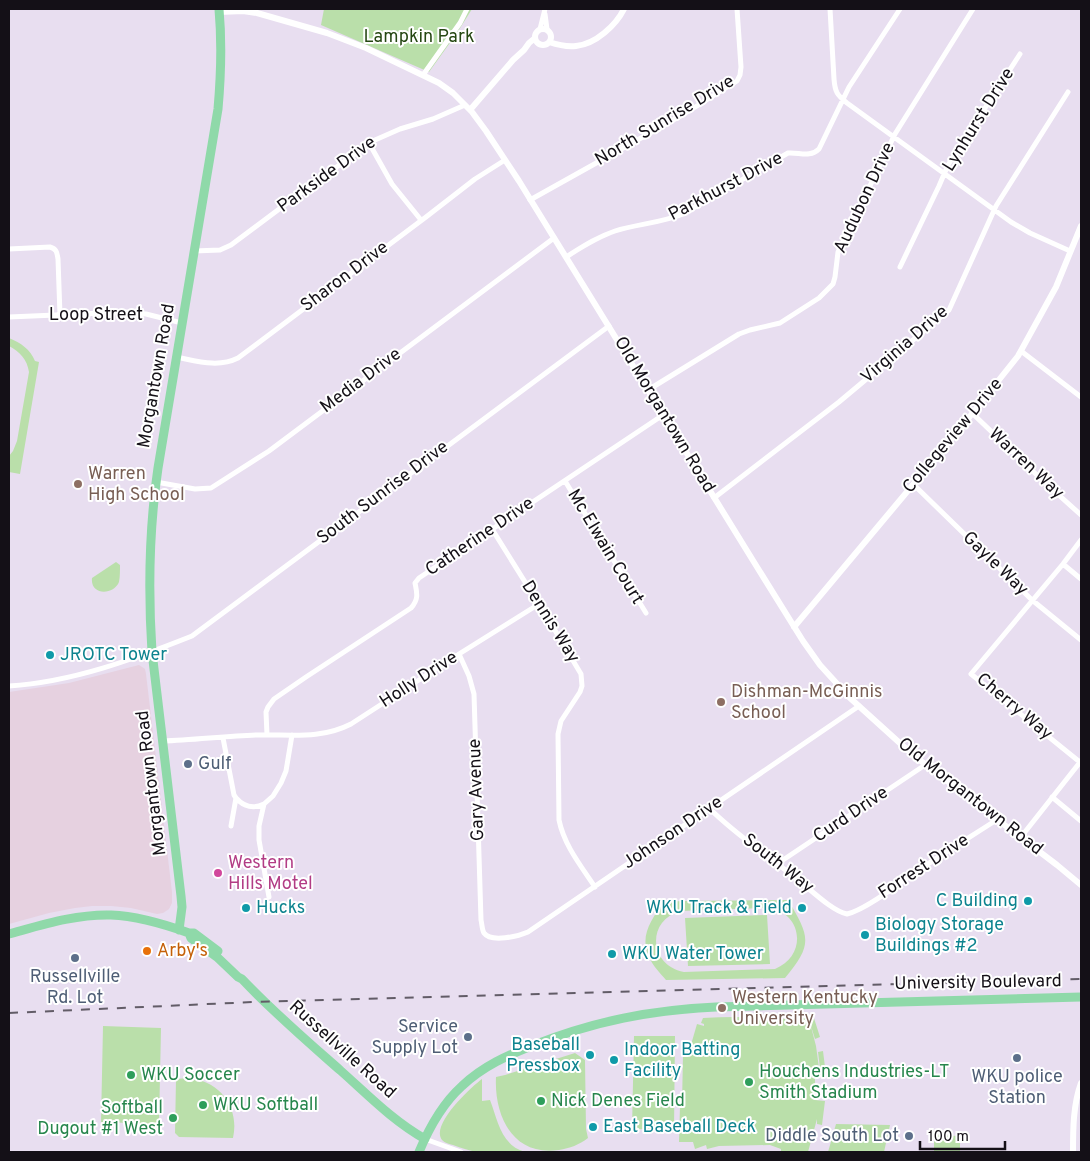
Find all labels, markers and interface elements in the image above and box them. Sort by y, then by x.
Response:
park label: Lampkin Park [363,26,475,49]
street label: Lynhurst Drive [938,64,1020,176]
street label: North Sunrise Drive [591,70,739,172]
street label: Parkside Drive [273,131,381,219]
street label: Audubon Drive [829,139,901,257]
street label: Parkhurst Drive [665,147,787,227]
street label: Sharon Drive [296,236,394,318]
street label: Virginia Drive [856,301,954,389]
street label: Morgantown Road [133,302,181,450]
street label: Loop Street [49,304,143,327]
street label: Old Morgantown Road [608,333,720,497]
street label: Media Drive [316,343,406,419]
street label: Collegeview Drive [898,374,1008,498]
street label: Warren Way [983,423,1069,505]
street label: South Sunrise Drive [313,436,453,550]
place label: Warren High School [88,463,185,507]
marker: Warren High School [72,478,84,490]
street label: Mc Elwain Court [562,485,648,609]
street label: Catherine Drive [421,492,539,582]
street label: Gayle Way [957,527,1033,601]
street label: Dennis Way [516,576,584,668]
place label: JROTC Tower [60,644,167,667]
street label: Holly Drive [376,646,462,714]
marker: JROTC Tower [44,649,56,661]
street label: Cherry Way [971,668,1057,746]
place label: Dishman-McGinnis School [731,681,882,725]
marker: Dishman-McGinnis School [715,696,727,708]
street label: Morgantown Road [132,709,172,857]
street label: Old Morgantown Road [893,733,1047,861]
street label: Gary Avenue [464,738,490,842]
place label: Gulf [198,753,231,776]
marker: Gulf [182,758,194,770]
street label: Curd Drive [809,782,893,848]
street label: Johnson Drive [619,791,727,875]
street label: South Way [738,829,818,899]
street label: Forrest Drive [874,829,974,905]
place label: Western Hills Motel [228,852,313,896]
marker: Western Hills Motel [212,867,224,879]
place label: C Building [936,890,1018,913]
marker: C Building [1022,895,1034,907]
place label: Hucks [256,897,305,920]
place label: WKU Track & Field [646,897,792,920]
marker: Hucks [240,902,252,914]
marker: WKU Track & Field [796,902,808,914]
place label: Biology Storage Buildings #2 [875,914,1004,958]
marker: Biology Storage Buildings #2 [859,929,871,941]
place label: Arby's [157,940,208,963]
place label: WKU Water Tower [622,943,764,966]
marker: Arby's [141,945,153,957]
marker: WKU Water Tower [606,948,618,960]
marker: Russellville Rd. Lot [69,952,81,964]
place label: Russellville Rd. Lot [30,966,120,1010]
street label: University Boulevard [894,970,1062,996]
place label: Western Kentucky University [732,987,878,1031]
street label: Russellville Road [284,996,400,1104]
marker: Western Kentucky University [716,1002,728,1014]
place label: Service Supply Lot [372,1016,458,1060]
marker: Service Supply Lot [462,1031,474,1043]
place label: Baseball Pressbox [506,1034,580,1078]
place label: Indoor Batting Facility [624,1039,740,1083]
marker: Baseball Pressbox [584,1049,596,1061]
marker: WKU police Station [1011,1052,1023,1064]
marker: Indoor Batting Facility [608,1054,620,1066]
place label: Houchens Industries-LT Smith Stadium [759,1061,949,1105]
place label: WKU Soccer [141,1064,240,1087]
place label: WKU police Station [971,1066,1063,1110]
marker: WKU Soccer [125,1069,137,1081]
marker: Houchens Industries-LT Smith Stadium [743,1076,755,1088]
place label: Nick Denes Field [551,1090,685,1113]
place label: WKU Softball [213,1094,318,1117]
marker: Nick Denes Field [535,1095,547,1107]
place label: Softball Dugout #1 West [37,1097,163,1141]
marker: WKU Softball [197,1099,209,1111]
marker: Softball Dugout #1 West [167,1112,179,1124]
place label: East Baseball Deck [603,1116,756,1139]
scale bar [920,1118,1005,1150]
marker: East Baseball Deck [587,1121,599,1133]
place label: Diddle South Lot [765,1125,899,1148]
text: 100 m [928,1128,969,1147]
marker: Diddle South Lot [903,1130,915,1142]

